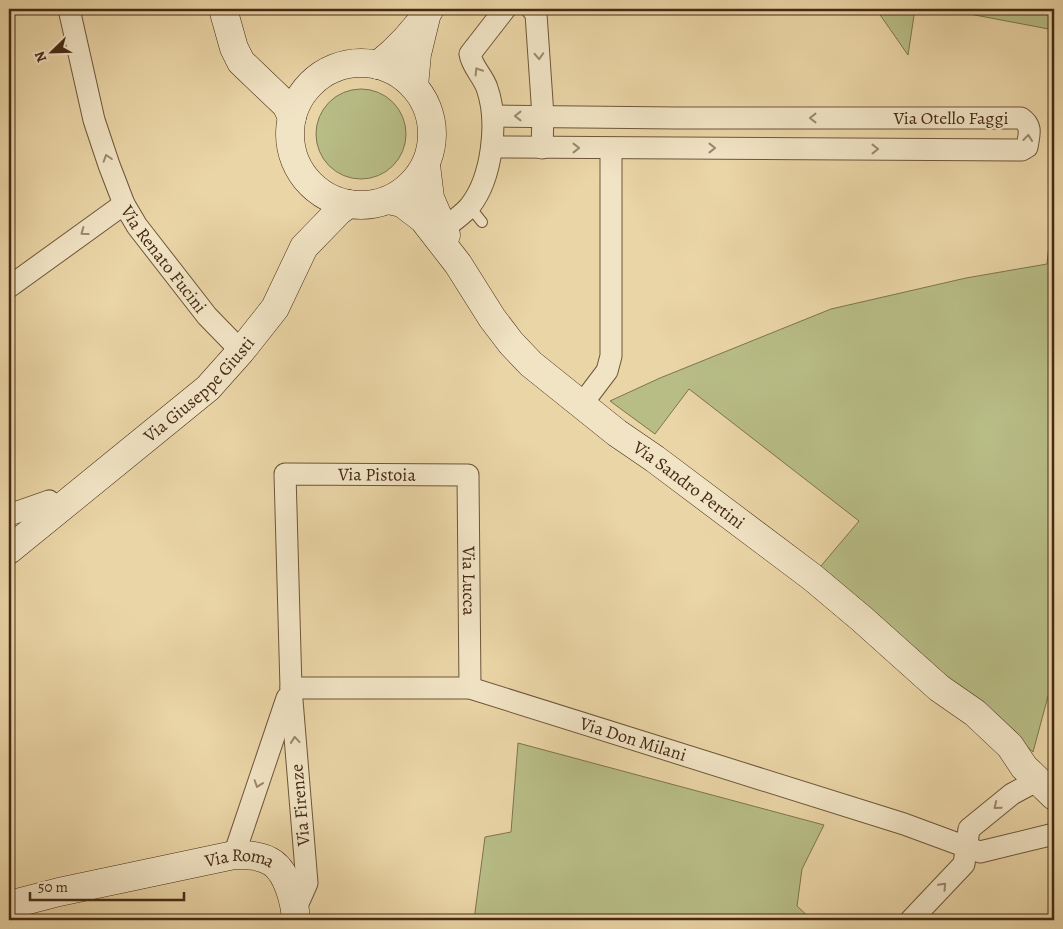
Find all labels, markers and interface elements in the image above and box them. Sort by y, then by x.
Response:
north arrow [28,28,78,78]
text: N [30,48,51,65]
one-way arrow [533,52,544,60]
one-way arrow [475,67,484,76]
street label: Via Otello Faggi [892,106,1009,130]
one-way arrow [514,111,522,121]
one-way arrow [809,113,816,123]
one-way arrow [1022,134,1033,142]
one-way arrow [573,143,581,153]
one-way arrow [708,143,716,153]
one-way arrow [871,144,879,154]
one-way arrow [102,154,112,163]
street label: Via Renato Fucini [115,200,212,318]
one-way arrow [81,226,90,235]
street label: Via Giuseppe Giusti [138,332,260,448]
street label: Via Sandro Pertini [627,435,750,534]
street label: Via Pistoia [337,462,417,487]
street label: Via Lucca [457,545,481,616]
street label: Via Don Milani [576,711,689,767]
one-way arrow [289,735,300,743]
street label: Via Firenze [284,763,316,848]
one-way arrow [254,779,264,788]
one-way arrow [994,800,1003,809]
street label: Via Roma [202,843,279,874]
scale bar [30,869,184,901]
text: 50 m [38,877,68,897]
one-way arrow [937,883,946,892]

